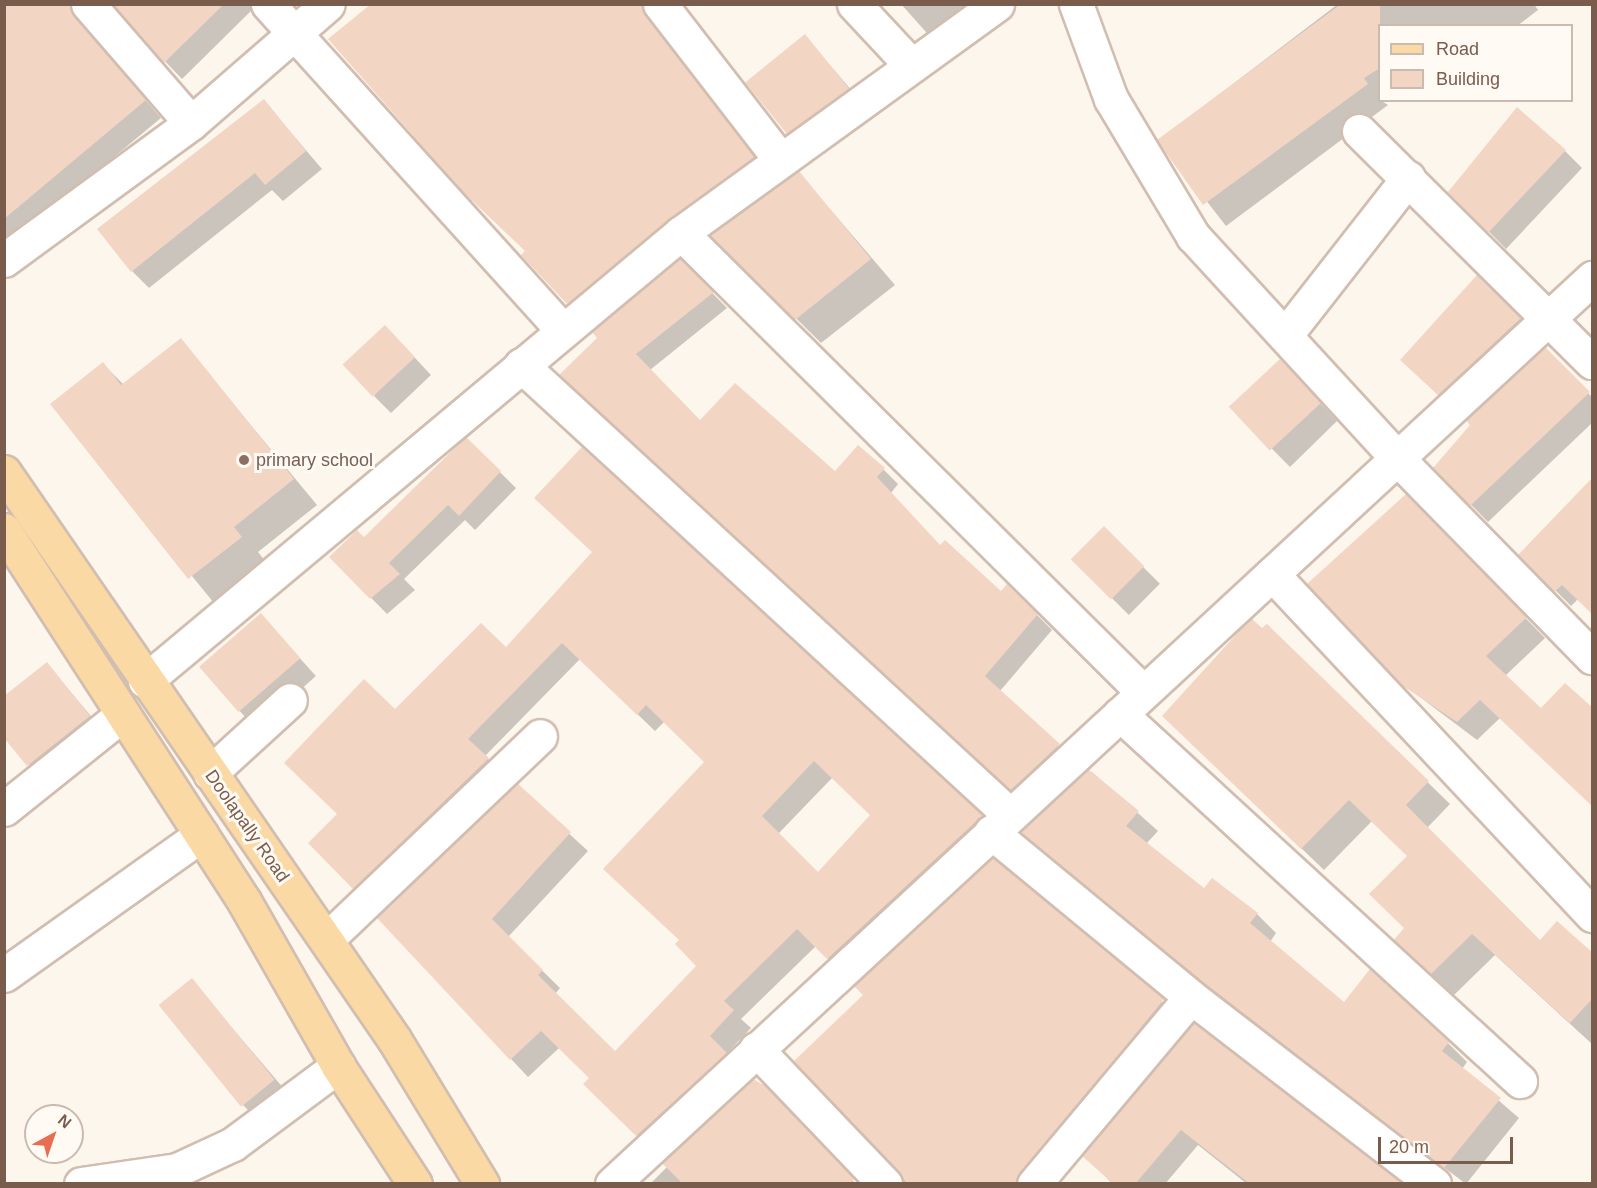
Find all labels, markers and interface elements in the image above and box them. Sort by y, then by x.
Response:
legend [1378,24,1573,102]
text: Road [1436,39,1479,59]
text: Building [1436,69,1500,89]
place label: primary school [256,449,373,471]
marker: primary school [237,453,251,467]
street label: Doolapally Road [200,766,294,886]
north arrow [24,1104,84,1164]
text: N [55,1111,74,1132]
scale bar [1381,1125,1516,1163]
text: 20 m [1389,1137,1429,1157]

